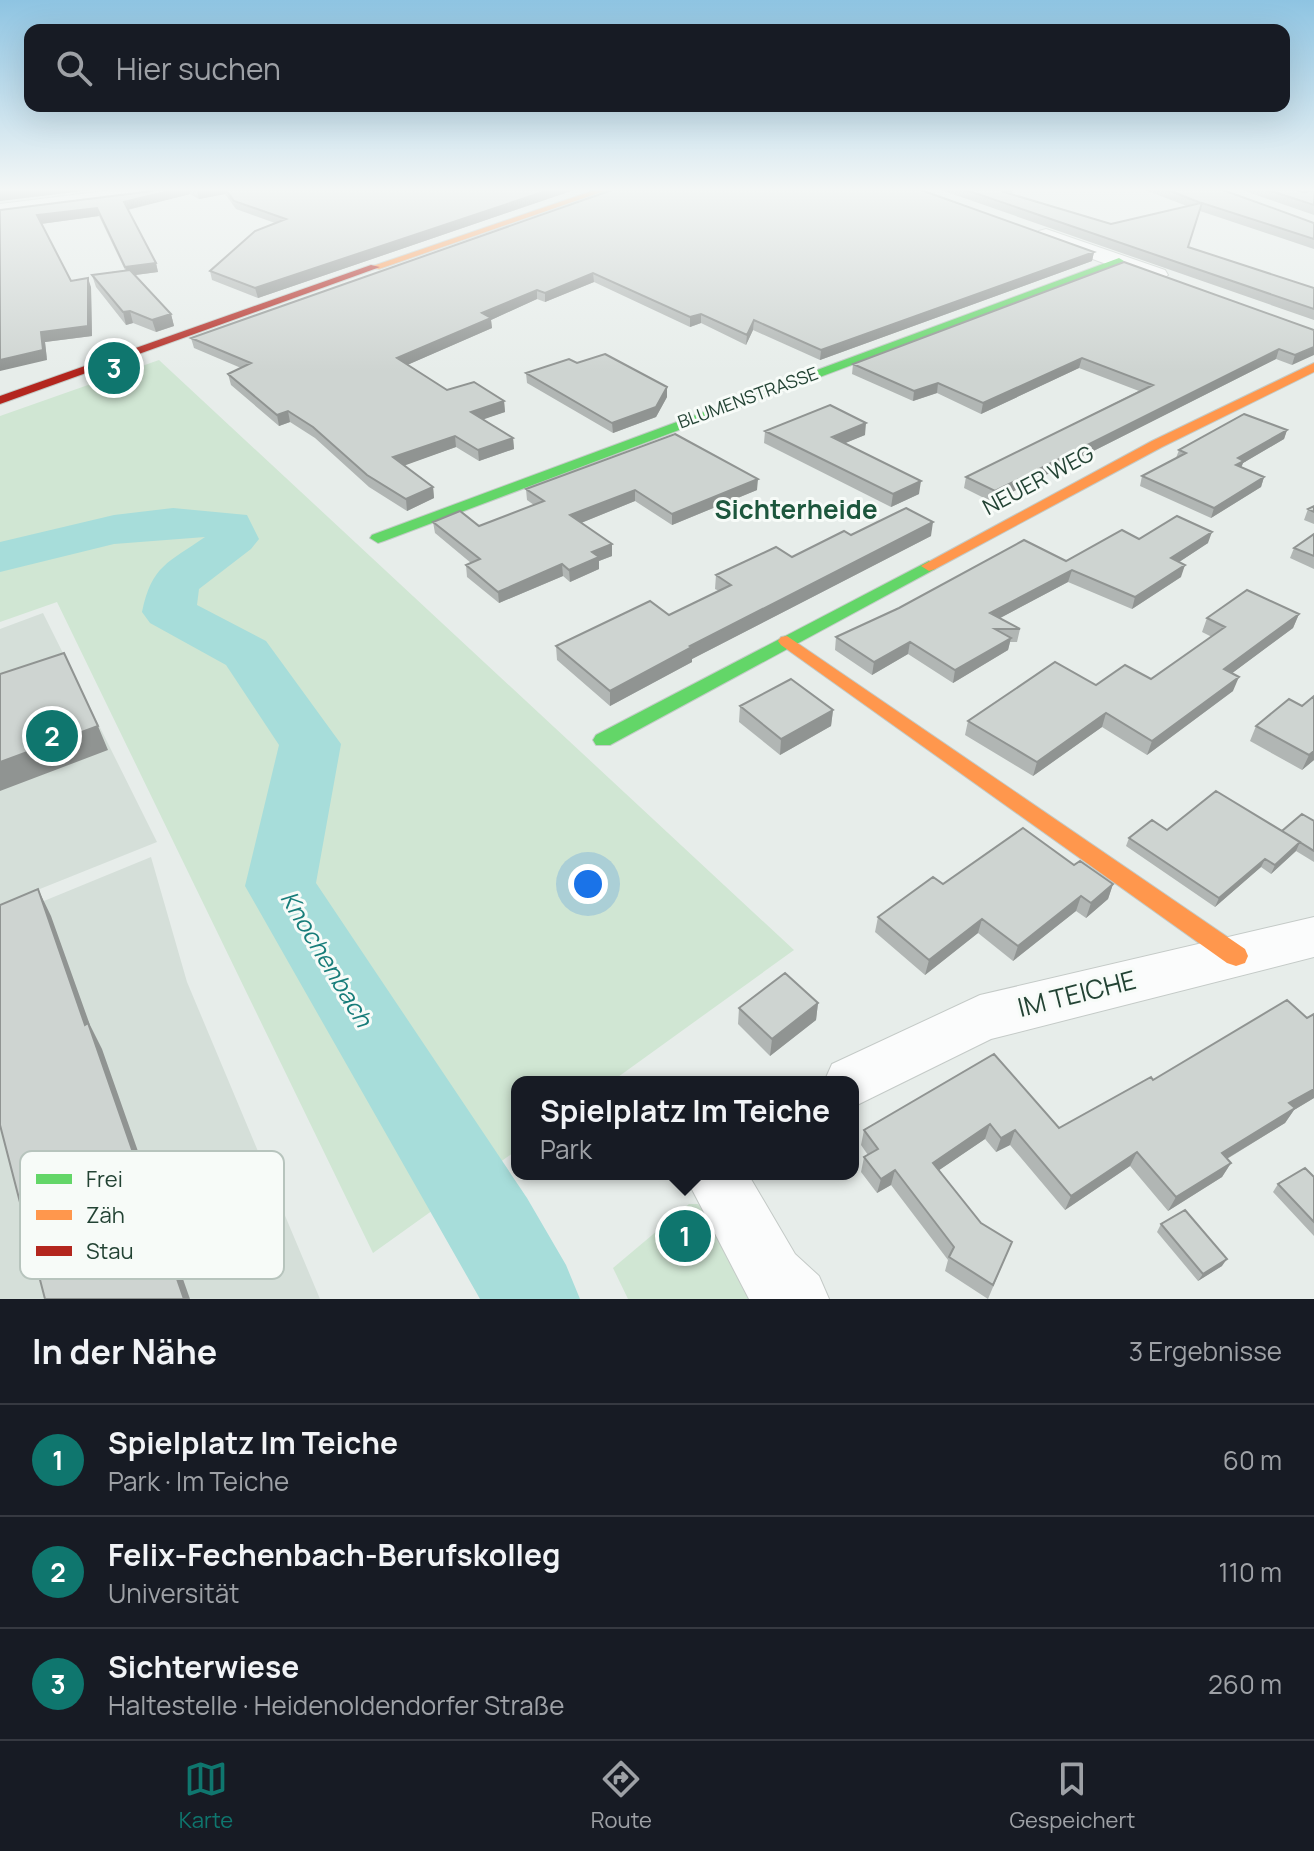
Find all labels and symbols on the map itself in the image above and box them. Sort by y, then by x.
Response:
pin: 3 [88,338,140,398]
street label: BLUMENSTRASSE [674,361,821,434]
street label: NEUER WEG [977,438,1099,522]
district label: Sichterheide [714,491,878,527]
pin: 2 [26,706,78,766]
your location [568,864,608,904]
water label: Knochenbach [274,884,381,1033]
street label: IM TEICHE [1014,961,1140,1025]
legend [20,1151,284,1279]
text: Frei [86,1164,123,1194]
text: Zäh [86,1200,125,1230]
pin: 1 [659,1206,711,1266]
text: Stau [86,1236,134,1266]

